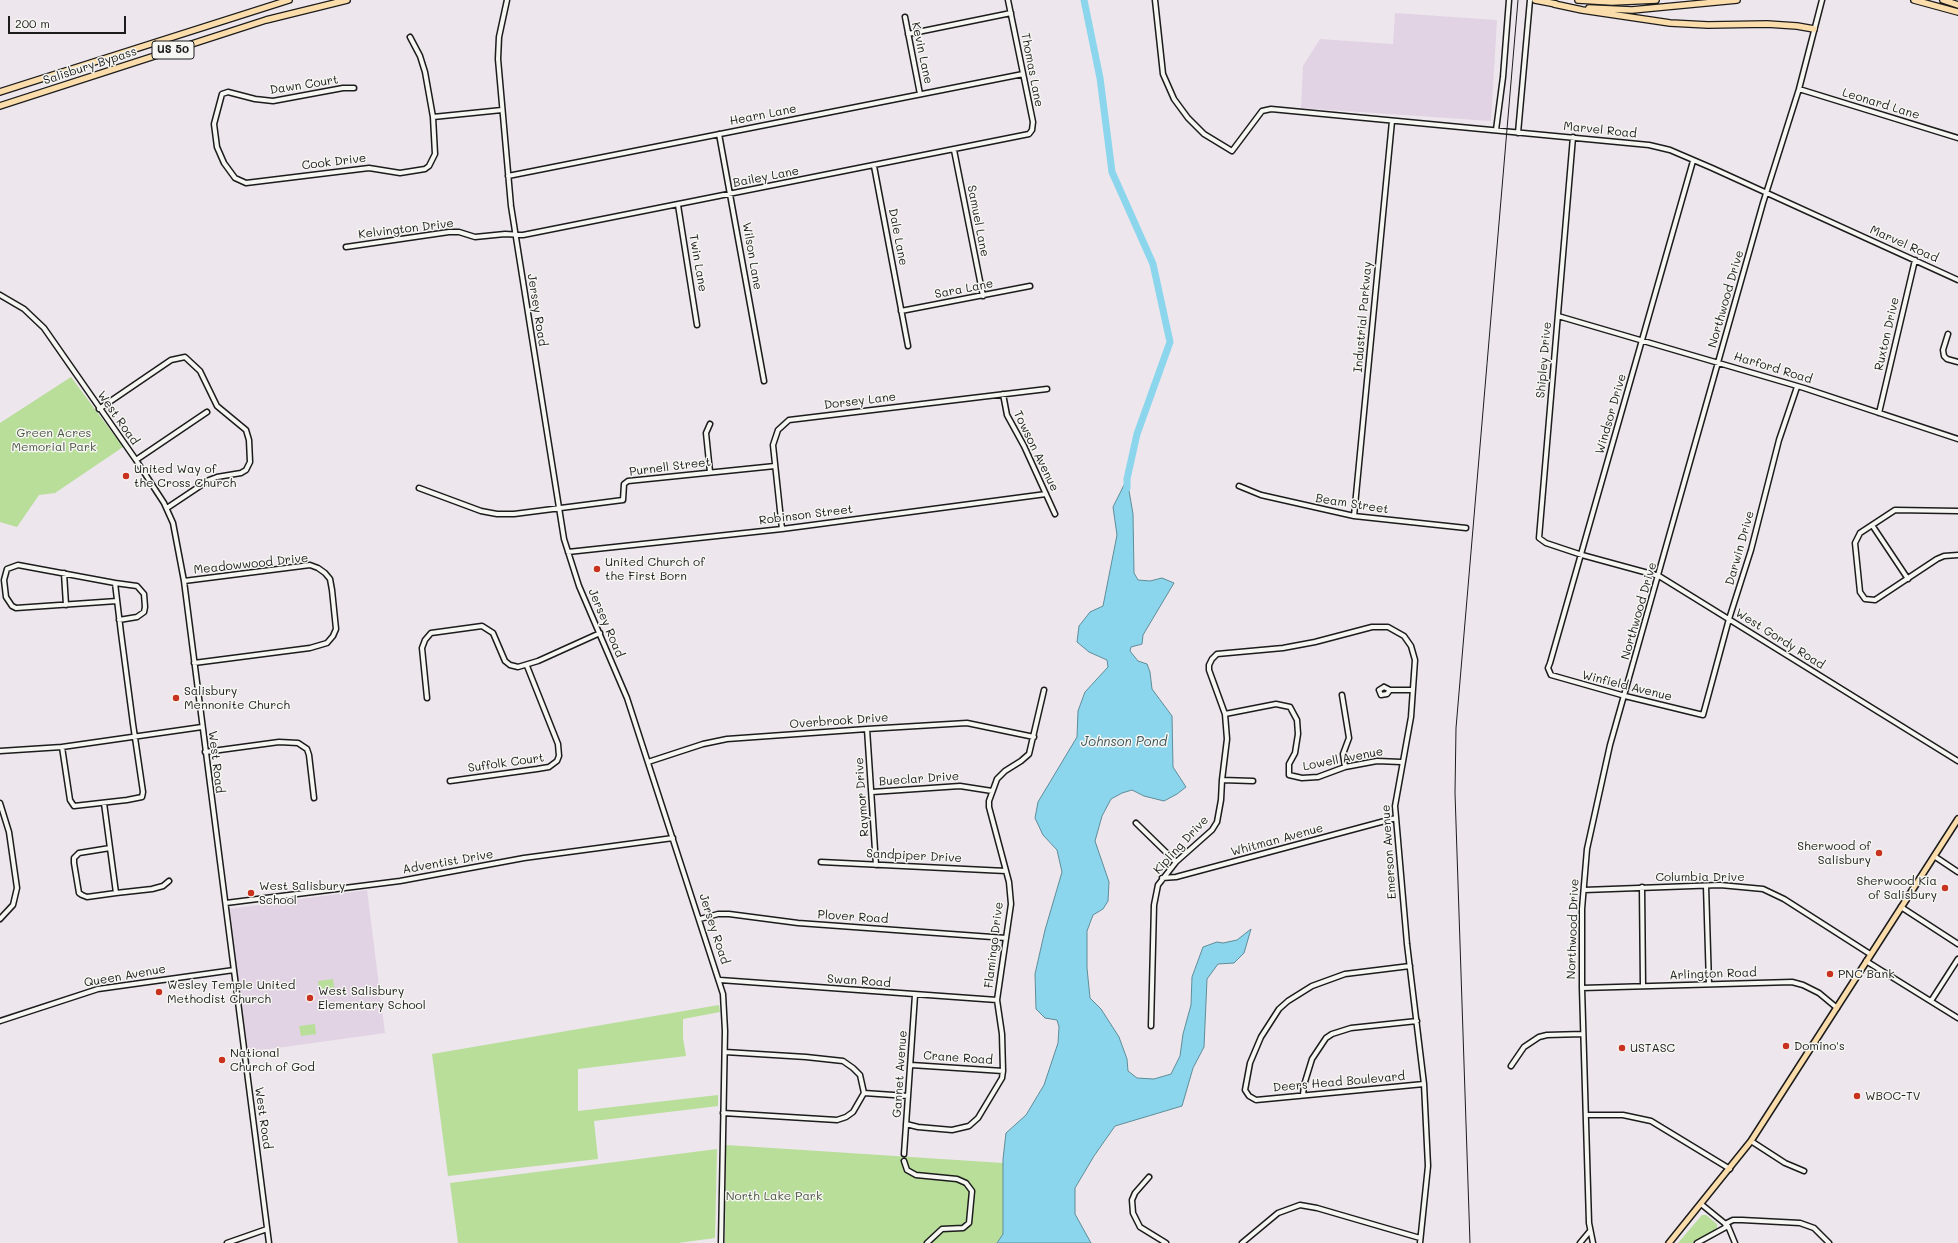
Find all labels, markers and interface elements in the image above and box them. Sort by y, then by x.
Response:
scale bar [10,8,128,34]
text: 200 m [15,15,50,31]
street label: Kevin Lane [908,21,936,85]
street label: Thomas Lane [1018,32,1046,108]
road number: US 50 [152,41,194,59]
street label: Salisbury Bypass [41,44,139,88]
street label: Dawn Court [269,72,339,98]
street label: Leonard Lane [1840,85,1922,123]
street label: Hearn Lane [728,101,798,129]
street label: Marvel Road [1563,119,1637,141]
street label: Cook Drive [301,151,367,173]
street label: Bailey Lane [732,164,800,190]
street label: Samuel Lane [964,184,992,258]
street label: Dale Lane [885,207,911,267]
street label: Kelvington Drive [358,216,454,242]
street label: Wilson Lane [739,221,765,291]
street label: Marvel Road [1867,222,1941,266]
street label: Twin Lane [686,233,710,293]
street label: Northwood Drive [1705,249,1747,349]
street label: Industrial Parkway [1351,261,1375,373]
street label: Jersey Road [524,273,550,347]
street label: Sara Lane [933,276,995,302]
street label: Ruxton Drive [1872,296,1902,372]
street label: Shipley Drive [1533,321,1555,399]
street label: Harford Road [1732,349,1814,387]
street label: Windsor Drive [1593,372,1629,456]
street label: West Road [94,388,142,448]
street label: Dorsey Lane [823,389,897,413]
street label: Towson Avenue [1010,408,1062,494]
park label: Green Acres Memorial Park [12,426,96,454]
street label: Purnell Street [628,455,712,479]
place label: United Way of the Cross Church [134,462,236,490]
marker: United Way of the Cross Church [121,471,131,481]
street label: Beam Street [1314,491,1390,517]
street label: Robinson Street [758,502,854,528]
street label: Darwin Drive [1722,509,1758,587]
street label: Meadowwood Drive [193,551,309,577]
place label: United Church of the First Born [605,555,705,583]
street label: Northwood Drive [1618,561,1660,661]
marker: United Church of the First Born [592,564,602,574]
street label: Jersey Road [585,586,627,660]
street label: West Gordy Road [1733,606,1827,672]
street label: Winfield Avenue [1580,668,1674,704]
place label: Salisbury Mennonite Church [184,684,290,712]
marker: Salisbury Mennonite Church [171,693,181,703]
street label: Overbrook Drive [789,710,889,732]
street label: West Road [205,730,227,794]
water label: Johnson Pond [1081,734,1167,750]
street label: Lowell Avenue [1302,744,1384,774]
street label: Suffolk Court [467,751,545,775]
street label: Raymor Drive [852,757,872,837]
street label: Bueclar Drive [878,769,960,789]
street label: Emerson Avenue [1379,804,1399,900]
street label: Kipling Drive [1150,813,1212,877]
street label: Whitman Avenue [1229,821,1325,859]
place label: Sherwood of Salisbury [1797,839,1871,867]
street label: Sandpiper Drive [866,846,962,866]
street label: Adventist Drive [401,847,495,877]
marker: Sherwood of Salisbury [1874,848,1884,858]
street label: Columbia Drive [1655,870,1745,884]
place label: Sherwood Kia of Salisbury [1857,874,1937,902]
street label: Northwood Drive [1564,878,1582,980]
place label: West Salisbury School [259,879,345,907]
marker: Sherwood Kia of Salisbury [1940,883,1950,893]
marker: West Salisbury School [246,888,256,898]
street label: Jersey Road [696,892,732,966]
street label: Flamingo Drive [982,901,1006,989]
street label: Plover Road [817,907,889,927]
street label: Queen Avenue [83,962,167,990]
street label: Arlington Road [1669,965,1757,983]
place label: PNC Bank [1838,967,1895,981]
marker: PNC Bank [1825,969,1835,979]
street label: Swan Road [827,972,891,990]
place label: Wesley Temple United Methodist Church [167,978,295,1006]
place label: West Salisbury Elementary School [318,984,426,1012]
marker: Wesley Temple United Methodist Church [154,987,164,997]
marker: West Salisbury Elementary School [305,993,315,1003]
street label: Gannet Avenue [890,1030,910,1118]
place label: Domino's [1794,1039,1845,1053]
place label: USTASC [1630,1041,1675,1055]
marker: Domino's [1781,1041,1791,1051]
marker: USTASC [1617,1043,1627,1053]
place label: National Church of God [230,1046,315,1074]
street label: Crane Road [923,1048,993,1068]
marker: National Church of God [217,1055,227,1065]
street label: Deers Head Boulevard [1272,1069,1406,1095]
street label: West Road [251,1086,275,1150]
place label: WBOC-TV [1865,1089,1921,1103]
marker: WBOC-TV [1852,1091,1862,1101]
park label: North Lake Park [726,1189,822,1203]

